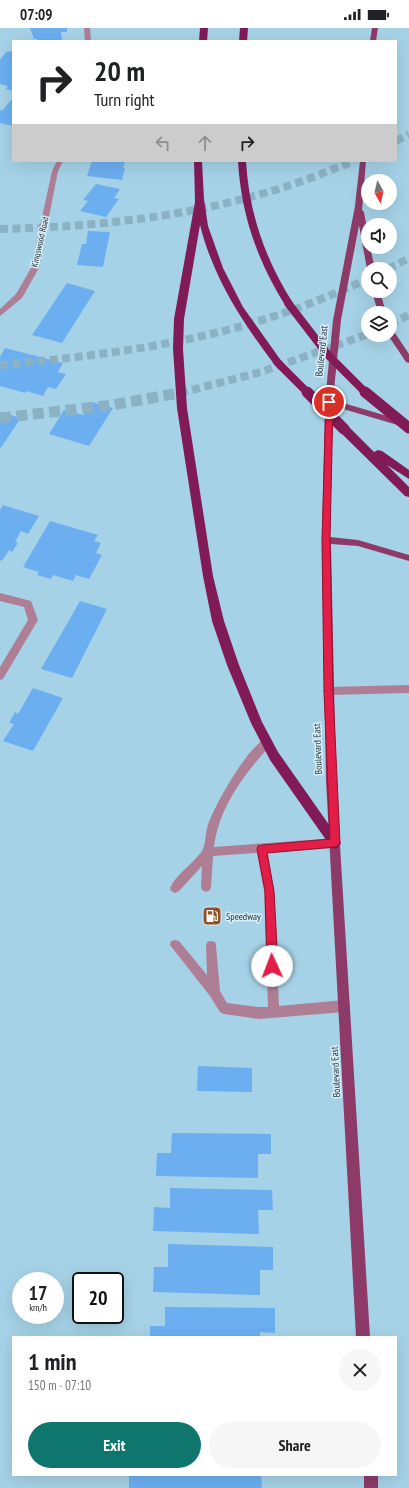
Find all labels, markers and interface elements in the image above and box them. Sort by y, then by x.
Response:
text: 07:09 [20,5,52,24]
text: 20 m [94,52,145,89]
icon: right [28,56,80,108]
text: Turn right [94,88,154,111]
icon: left [152,132,174,154]
icon: ahead [194,132,216,154]
icon: right [236,132,258,154]
north arrow [361,174,397,210]
map controls [361,174,397,342]
street label: Kingswood Road [28,215,51,268]
button: sound [361,218,397,254]
button: search [361,262,397,298]
button: layers [361,306,397,342]
street label: Boulevard East [312,325,331,377]
pin [312,385,346,419]
icon: arrive [318,391,340,413]
street label: Boulevard East [310,723,325,775]
fuel station icon: Speedway [201,905,223,927]
place label: Speedway [226,910,261,923]
position arrow [251,945,293,987]
street label: Boulevard East [328,1046,343,1098]
speed limit sign: 20 [72,1272,124,1324]
text: 17 [28,1280,48,1306]
text: km/h [29,1301,47,1314]
text: 1 min [28,1346,76,1377]
button: close [339,1349,381,1391]
text: 150 m · 07:10 [28,1377,91,1394]
button: Exit [28,1422,201,1468]
button: Share [209,1422,381,1468]

